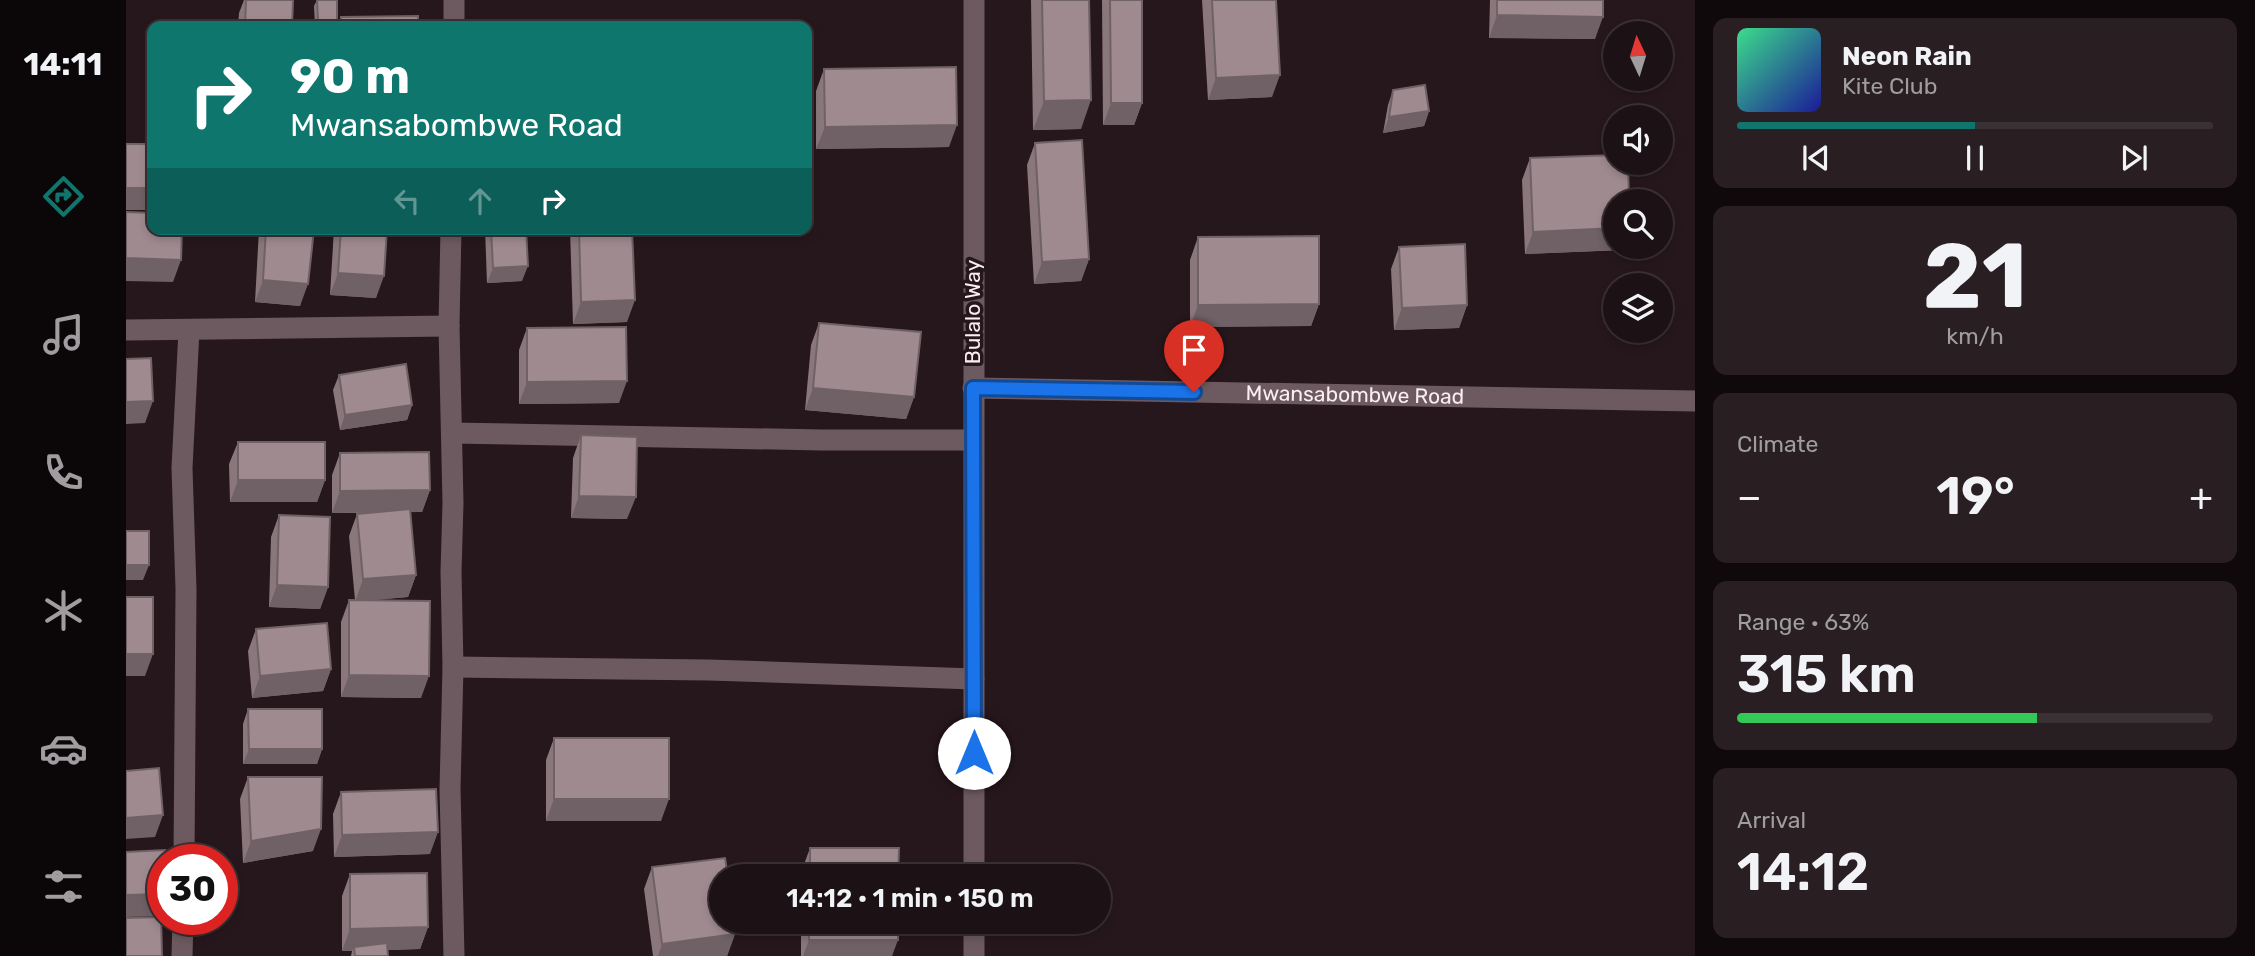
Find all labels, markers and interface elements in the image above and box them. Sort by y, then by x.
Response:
north arrow [1603,21,1673,91]
map controls [1603,21,1673,343]
text: Neon Rain [1842,41,1972,72]
text: 14:11 [24,45,102,83]
text: 90 m [290,47,410,105]
icon: right [175,49,266,140]
text: Kite Club [1842,72,1937,100]
button: sound [1603,105,1673,175]
text: Mwansabombwe Road [290,106,623,144]
icon: previous [1797,139,1835,177]
icon: pause [1956,139,1994,177]
icon: next [2115,139,2153,177]
icon: directions [39,172,88,221]
icon: left [388,182,426,220]
icon: ahead [461,182,499,220]
icon: right [534,182,572,220]
button: search [1603,189,1673,259]
text: 21 [1923,222,2027,330]
street label: Bulalo Way [960,259,985,364]
button: layers [1603,273,1673,343]
icon: music [39,310,88,359]
pin [1164,320,1224,392]
text: km/h [1946,322,2004,350]
icon: arrive [1175,331,1213,369]
street label: Mwansabombwe Road [1245,380,1464,409]
text: Climate [1737,430,1818,458]
icon: phone [39,448,88,497]
text: 19° [1936,465,2015,527]
text: − [1737,474,1762,520]
text: + [2189,474,2213,520]
icon: climate [39,586,88,635]
text: Range · 63% [1737,608,1869,636]
text: 315 km [1737,643,1916,705]
position arrow [937,716,1011,790]
icon: car [39,724,88,773]
text: Arrival [1737,806,1806,834]
text: 14:12 [1737,841,1869,903]
speed limit sign: 30 [147,844,238,935]
icon: filters [39,862,88,911]
text: 14:12 · 1 min · 150 m [786,883,1034,914]

